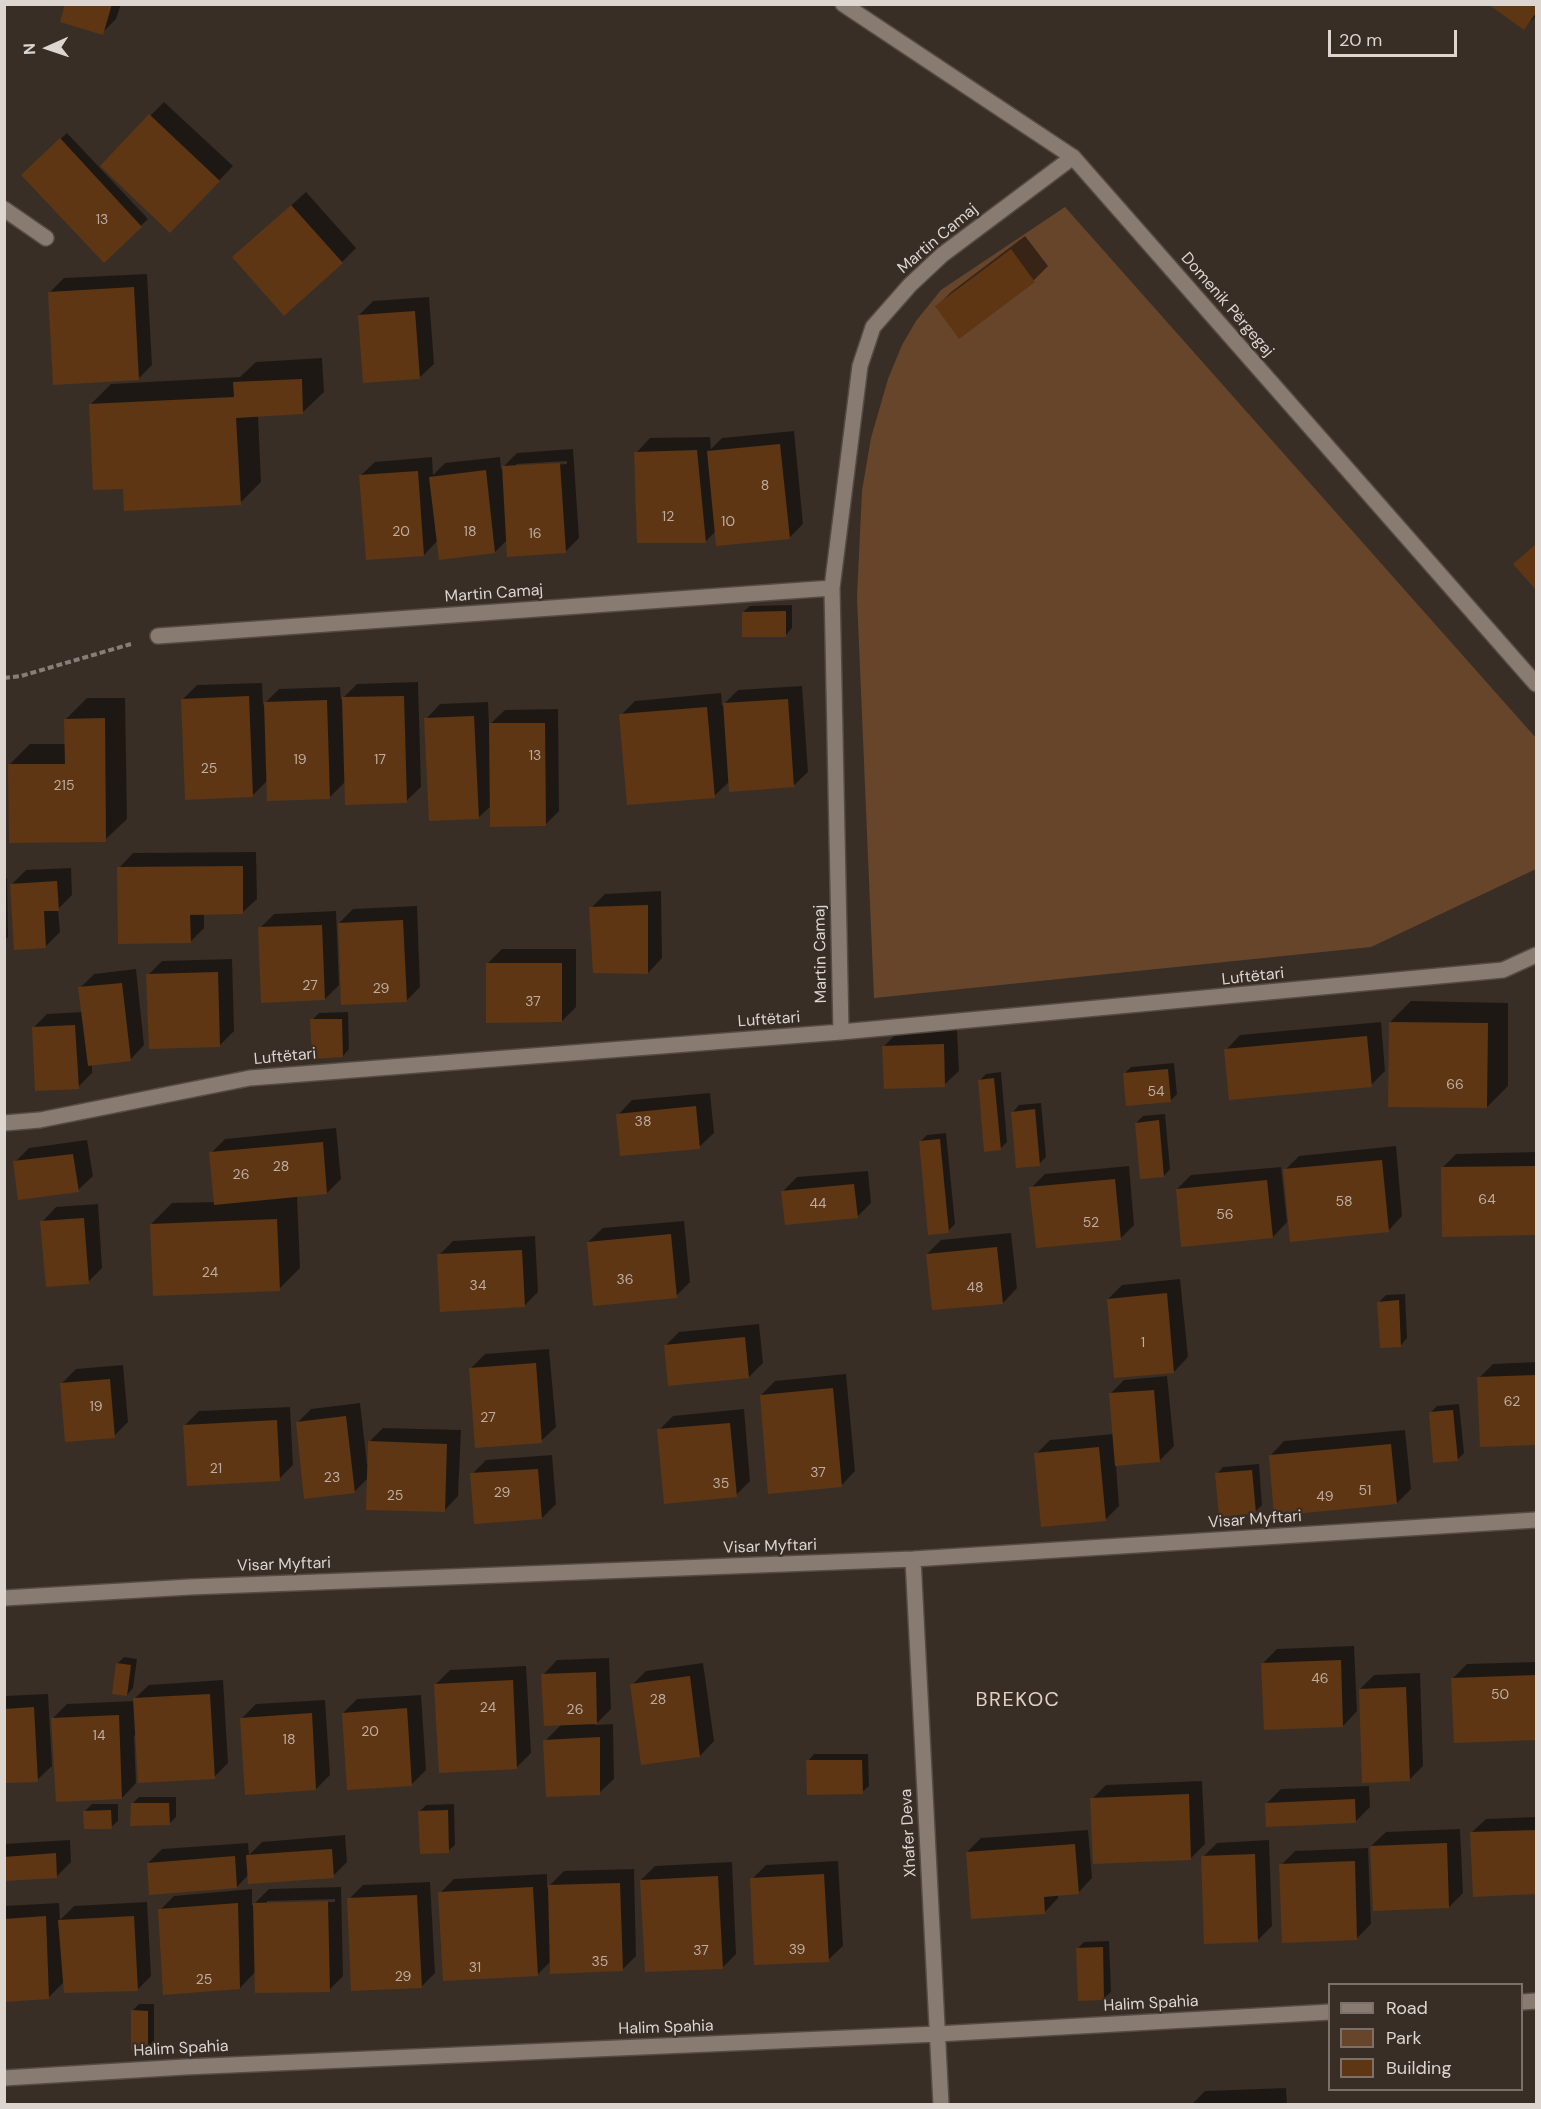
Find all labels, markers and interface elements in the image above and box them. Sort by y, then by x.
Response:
north arrow [18,18,78,78]
scale bar [1331,18,1460,56]
text: 20 m [1339,28,1382,52]
text: N [19,43,40,55]
street label: Martin Camaj [894,200,982,278]
house number: 13 [96,212,108,228]
street label: Domenik Përgegaj [1176,249,1278,361]
house number: 8 [761,478,769,494]
house number: 12 [662,509,674,525]
house number: 10 [721,514,735,530]
house number: 20 [392,524,410,540]
house number: 18 [464,524,476,540]
house number: 16 [528,526,542,542]
street label: Martin Camaj [444,581,544,607]
house number: 13 [529,748,541,764]
house number: 19 [293,752,307,768]
house number: 17 [374,752,386,768]
house number: 25 [201,761,217,777]
house number: 215 [54,778,74,794]
street label: Martin Camaj [811,905,831,1003]
street label: Luftëtari [1221,964,1285,990]
house number: 27 [302,978,318,994]
house number: 29 [373,981,389,997]
house number: 37 [525,994,541,1010]
street label: Luftëtari [737,1008,801,1032]
street label: Luftëtari [253,1045,317,1069]
house number: 66 [1446,1077,1464,1093]
house number: 54 [1147,1084,1165,1100]
house number: 38 [635,1114,651,1130]
house number: 28 [273,1159,289,1175]
house number: 26 [233,1167,249,1183]
house number: 64 [1478,1192,1496,1208]
house number: 58 [1335,1194,1353,1210]
house number: 44 [810,1196,826,1212]
house number: 56 [1216,1207,1234,1223]
house number: 52 [1083,1215,1099,1231]
house number: 24 [202,1265,218,1281]
house number: 36 [616,1272,634,1288]
house number: 34 [470,1278,486,1294]
house number: 48 [966,1280,984,1296]
house number: 1 [1141,1335,1145,1351]
house number: 62 [1504,1394,1520,1410]
house number: 19 [89,1399,103,1415]
house number: 27 [480,1410,496,1426]
house number: 21 [210,1461,222,1477]
house number: 37 [810,1465,826,1481]
house number: 23 [324,1470,340,1486]
house number: 35 [713,1476,729,1492]
house number: 51 [1359,1483,1371,1499]
house number: 29 [494,1485,510,1501]
house number: 25 [387,1488,403,1504]
house number: 49 [1316,1489,1334,1505]
street label: Visar Myftari [1207,1507,1303,1533]
street label: Visar Myftari [723,1536,817,1558]
street label: Visar Myftari [237,1554,331,1576]
house number: 46 [1311,1671,1329,1687]
house number: 50 [1491,1687,1509,1703]
district label: BREKOC [976,1689,1060,1713]
house number: 28 [650,1692,666,1708]
house number: 24 [480,1700,496,1716]
house number: 26 [567,1702,583,1718]
house number: 20 [361,1724,379,1740]
house number: 14 [93,1728,105,1744]
house number: 18 [283,1732,295,1748]
street label: Xhafer Deva [897,1788,921,1878]
house number: 39 [789,1942,805,1958]
house number: 37 [693,1943,709,1959]
house number: 35 [592,1954,608,1970]
house number: 31 [469,1960,481,1976]
house number: 29 [395,1969,411,1985]
house number: 25 [196,1972,212,1988]
legend [1328,1983,1523,2091]
street label: Halim Spahia [1103,1992,1199,2016]
text: Road [1386,1996,1428,2020]
street label: Halim Spahia [618,2017,714,2039]
text: Park [1386,2026,1422,2050]
street label: Halim Spahia [133,2037,229,2061]
text: Building [1386,2056,1451,2080]

